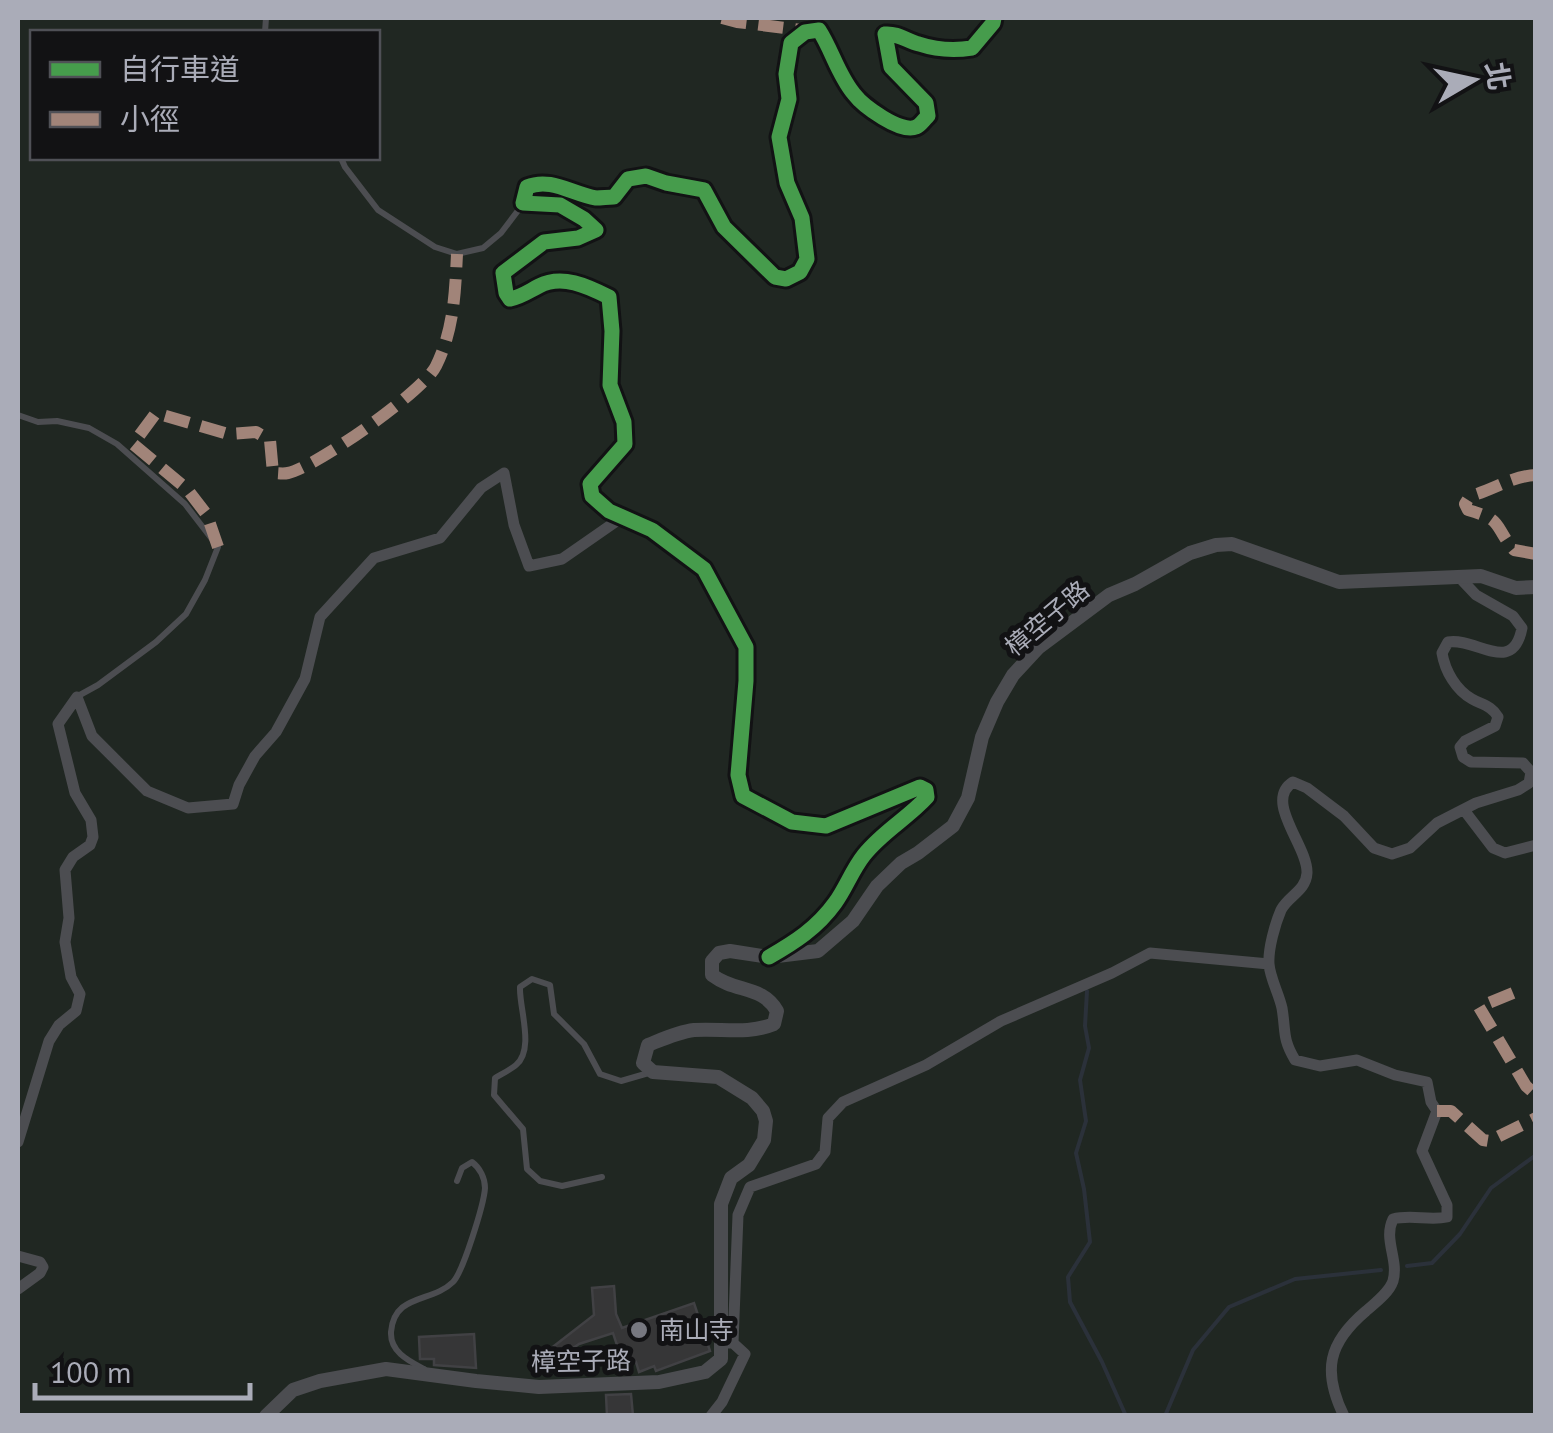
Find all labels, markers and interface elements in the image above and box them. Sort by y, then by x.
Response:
legend [30,30,380,160]
north arrow [1423,30,1523,130]
text: 自行車道 [120,49,240,88]
text: 北 [1478,59,1519,93]
text: 小徑 [120,99,180,138]
street label: 樟空子路 [998,574,1096,662]
place label: 南山寺 [659,1314,734,1346]
marker: 南山寺 [628,1319,650,1341]
scale bar [35,1338,250,1400]
street label: 樟空子路 [531,1344,631,1378]
text: 100 m [50,1352,131,1391]

